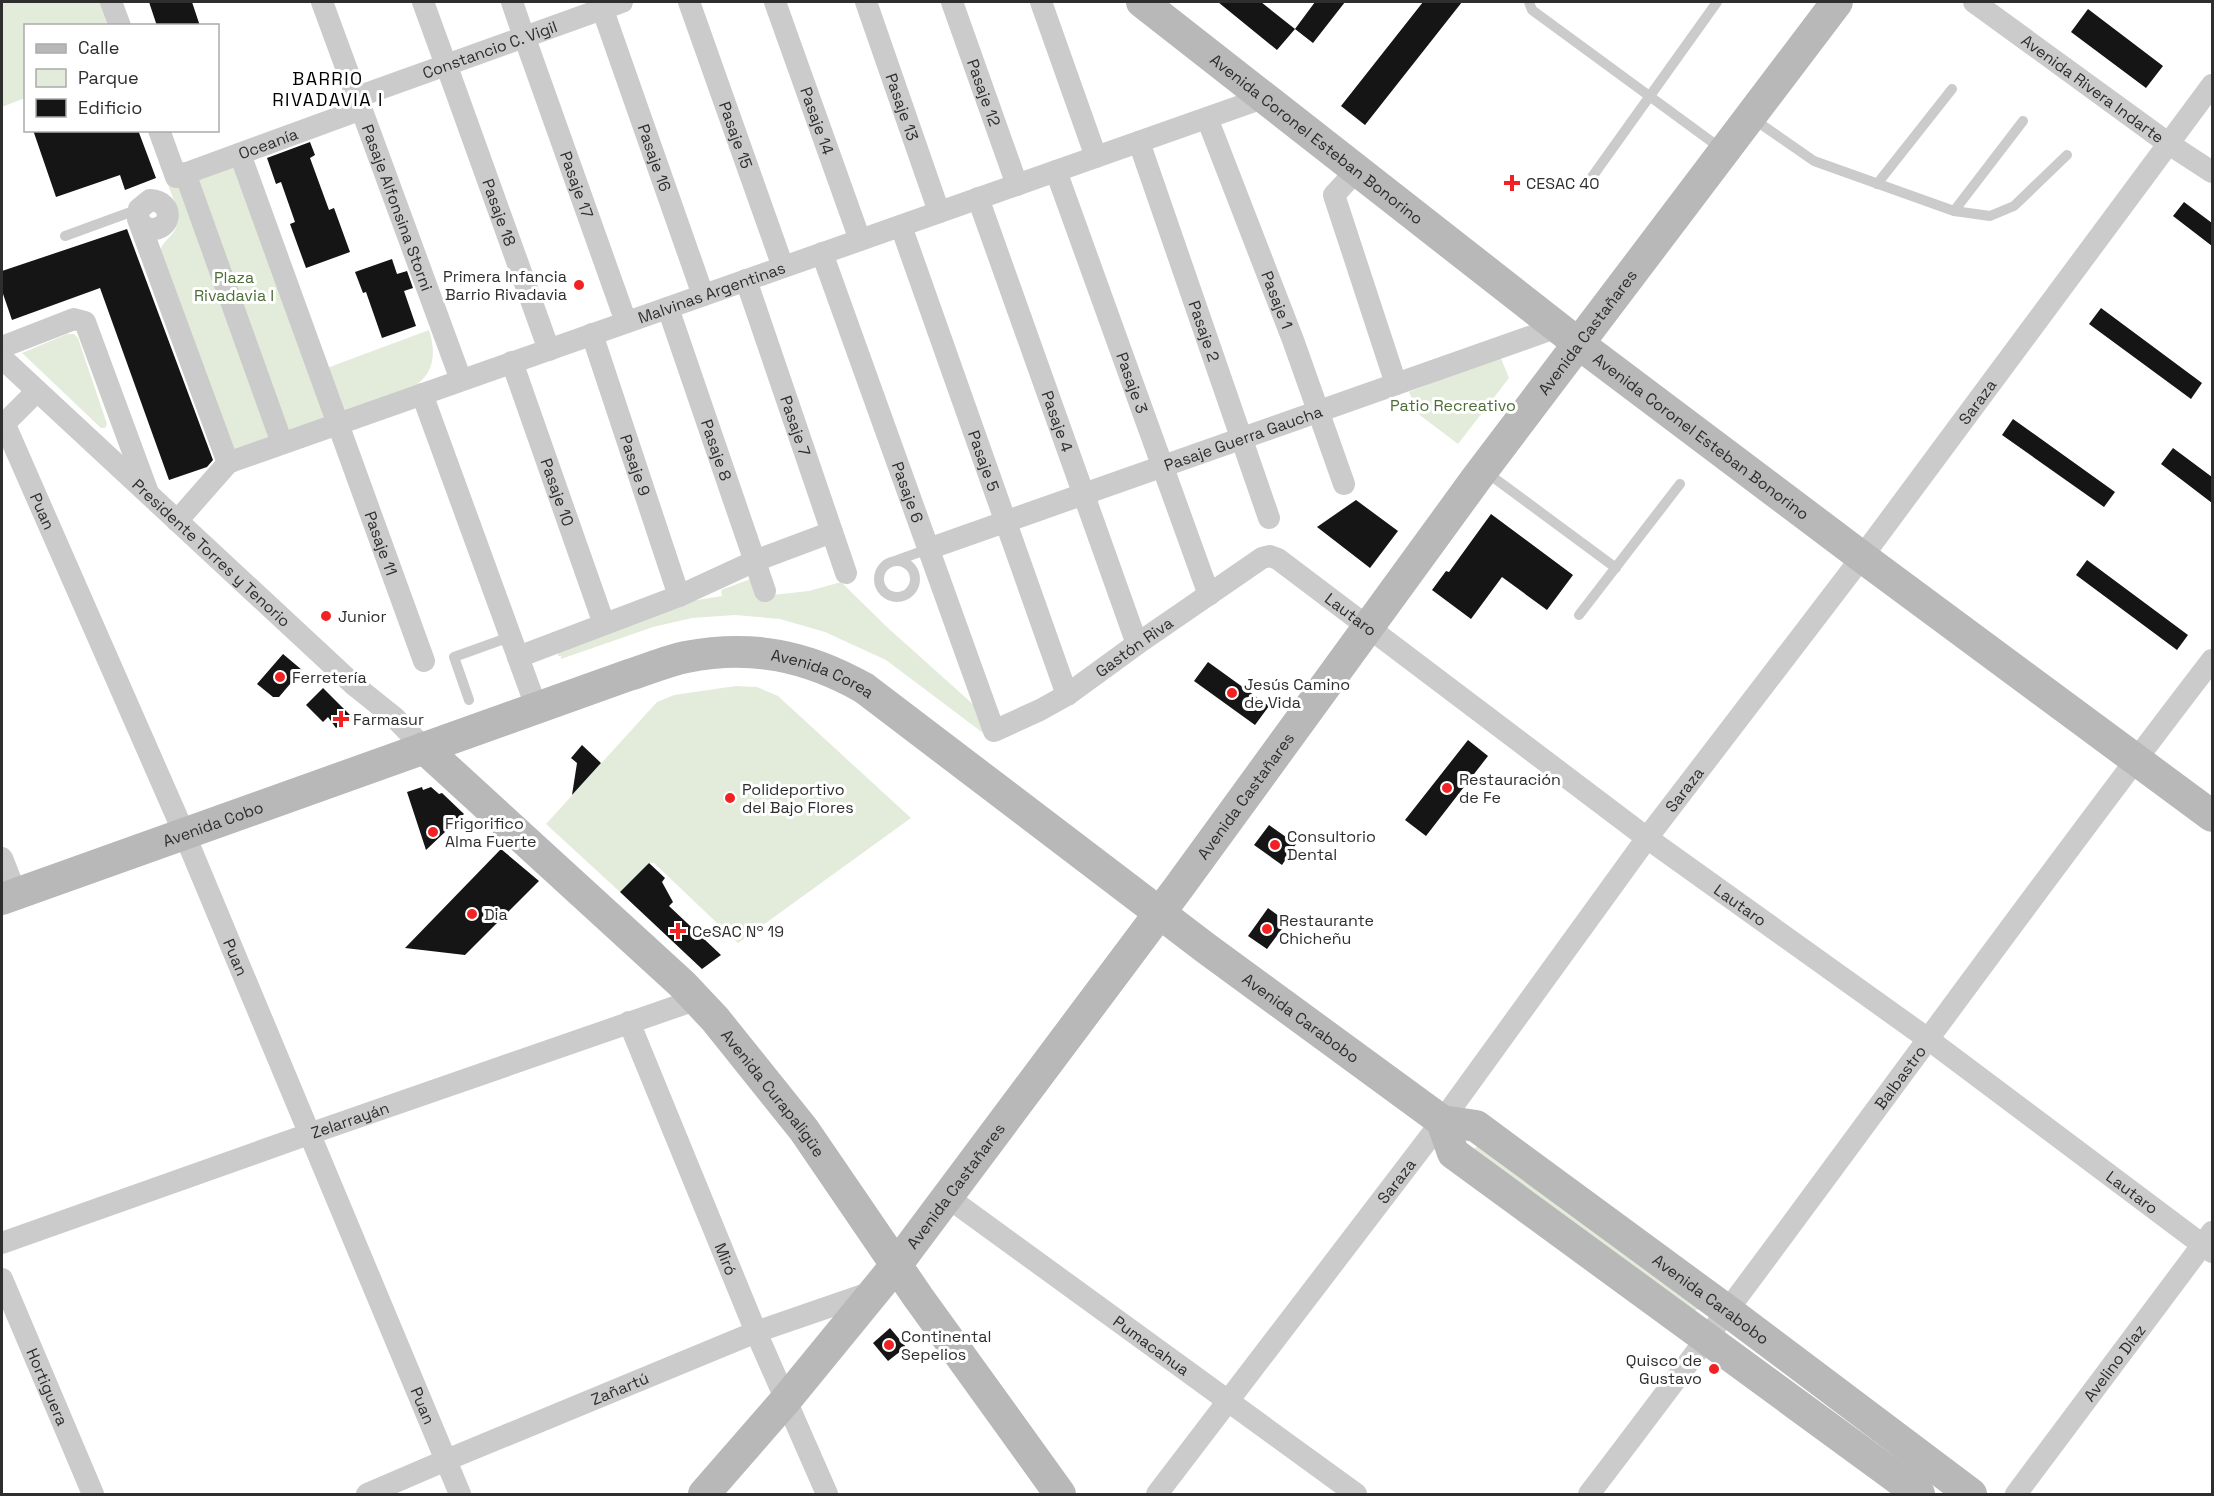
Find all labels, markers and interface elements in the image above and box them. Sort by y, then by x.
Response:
street label: Constancio C. Vigil [419,16,560,83]
legend [24,24,219,132]
street label: Avenida Rivera Indarte [2017,29,2168,148]
text: Calle [78,36,119,59]
street label: Avenida Coronel Esteban Bonorino [1206,49,1428,229]
street label: Pasaje 12 [963,56,1006,129]
text: Parque [78,66,139,89]
district label: BARRIO RIVADAVIA I [272,67,384,111]
street label: Pasaje 13 [881,70,924,143]
street label: Pasaje 14 [796,84,839,157]
text: Edificio [78,96,142,119]
street label: Pasaje 15 [715,98,758,171]
street label: Pasaje Alfonsina Storni [357,121,438,294]
street label: Pasaje 16 [633,121,676,194]
street label: Oceanía [235,123,301,164]
street label: Pasaje 17 [555,148,599,221]
place label: CESAC 40 [1526,173,1600,194]
marker: CESAC 40 [1503,174,1521,192]
street label: Pasaje 18 [478,176,521,249]
street label: Malvinas Argentinas [635,257,788,328]
street label: Avenida Castañares [1533,265,1641,399]
place label: Primera Infancia Barrio Rivadavia [443,266,567,305]
park label: Plaza Rivadavia I [194,267,274,306]
street label: Pasaje 1 [1257,268,1298,332]
marker: Primera Infancia Barrio Rivadavia [572,278,586,292]
street label: Pasaje 2 [1184,298,1225,364]
street label: Avenida Coronel Esteban Bonorino [1589,348,1814,524]
street label: Pasaje 3 [1112,349,1153,416]
street label: Saraza [1953,375,2001,429]
street label: Pasaje 4 [1037,388,1078,455]
street label: Pasaje 7 [776,393,816,459]
park label: Patio Recreativo [1390,395,1516,416]
street label: Pasaje Guerra Gaucha [1161,400,1325,476]
street label: Pasaje 8 [696,416,737,483]
street label: Pasaje 5 [964,427,1005,494]
street label: Pasaje 9 [616,432,655,498]
street label: Pasaje 10 [536,455,579,529]
street label: Pasaje 6 [887,459,929,525]
street label: Presidente Torres y Tenorio [128,474,295,631]
street label: Puan [25,489,60,533]
street label: Pasaje 11 [360,508,403,578]
street label: Lautaro [1321,588,1381,641]
place label: Junior [338,606,387,627]
marker: Junior [319,609,333,623]
street label: Gastón Riva [1091,612,1177,682]
street label: Avenida Corea [769,644,879,703]
place label: Ferretería [292,667,367,688]
marker: Ferretería [273,670,287,684]
place label: Jesús Camino de Vida [1244,674,1350,713]
marker: Jesús Camino de Vida [1225,686,1239,700]
place label: Farmasur [353,709,424,730]
marker: Farmasur [334,712,348,726]
street label: Avenida Castañares [1192,728,1299,863]
street label: Saraza [1660,763,1708,816]
place label: Restauración de Fe [1459,769,1561,808]
place label: Polideportivo del Bajo Flores [742,779,854,818]
marker: Restauración de Fe [1440,781,1454,795]
marker: Polideportivo del Bajo Flores [723,791,737,805]
street label: Avenida Cobo [160,796,266,851]
place label: Frigorifico Alma Fuerte [445,813,537,852]
marker: Frigorifico Alma Fuerte [426,825,440,839]
place label: Consultorio Dental [1287,826,1376,865]
marker: Consultorio Dental [1268,838,1282,852]
street label: Lautaro [1710,879,1771,931]
place label: Dia [484,904,508,925]
marker: Dia [465,907,479,921]
place label: Restaurante Chicheñu [1279,910,1374,949]
place label: CeSAC Nº 19 [692,921,784,942]
marker: CeSAC Nº 19 [669,922,687,940]
marker: Restaurante Chicheñu [1260,922,1274,936]
street label: Puan [219,935,253,979]
street label: Avenida Carabobo [1238,968,1364,1068]
street label: Avenida Curapaligüe [717,1025,830,1161]
street label: Balbastro [1869,1041,1930,1113]
street label: Zelarrayán [308,1097,392,1143]
street label: Avenida Castañares [902,1119,1009,1253]
street label: Saraza [1372,1154,1420,1208]
street label: Lautaro [2102,1166,2162,1219]
street label: Miró [710,1239,742,1278]
street label: Avenida Carabobo [1649,1249,1774,1349]
street label: Pumacahua [1109,1310,1194,1380]
street label: Avelino Díaz [2078,1320,2150,1406]
place label: Continental Sepelios [901,1326,991,1365]
marker: Continental Sepelios [882,1338,896,1352]
street label: Hortiguera [22,1345,73,1429]
place label: Quisco de Gustavo [1626,1350,1702,1389]
marker: Quisco de Gustavo [1707,1362,1721,1376]
street label: Zañartú [588,1367,652,1410]
street label: Puan [406,1384,440,1427]

